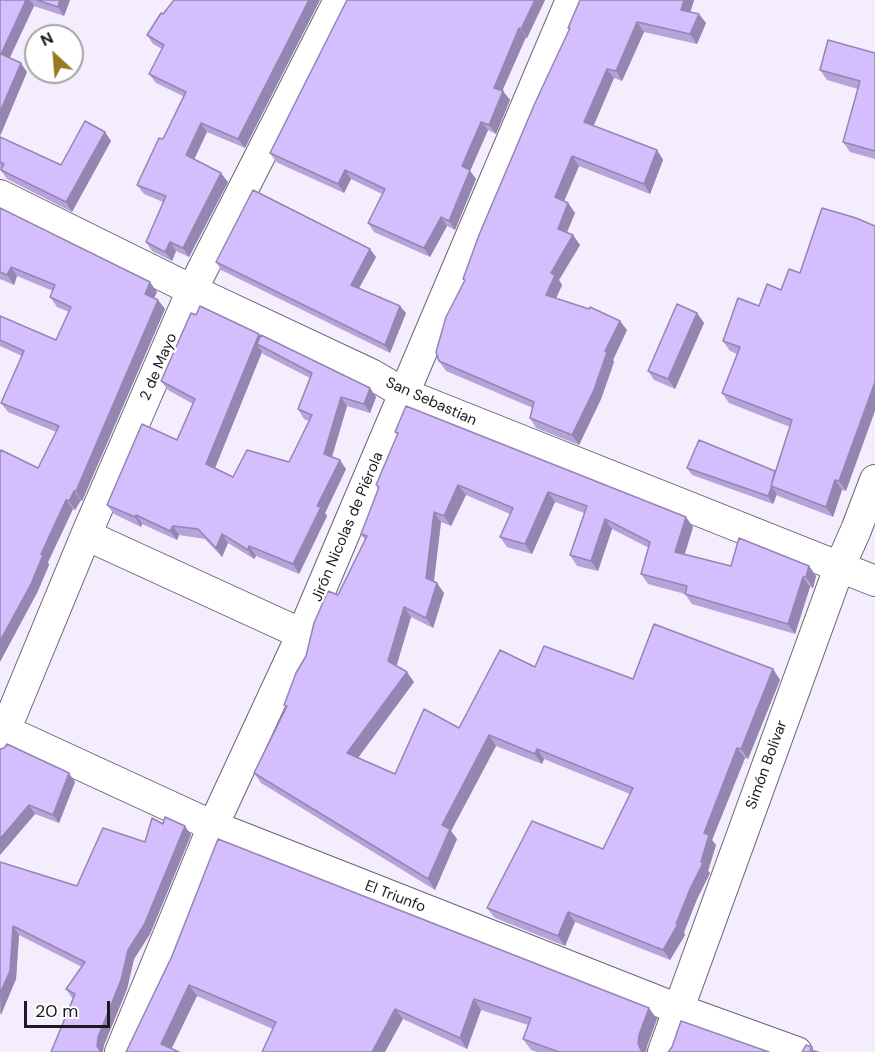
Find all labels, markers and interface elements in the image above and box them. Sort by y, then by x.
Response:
north arrow [24,24,84,84]
text: N [37,27,57,51]
street label: 2 de Mayo [137,331,181,403]
street label: San Sebastian [383,374,479,430]
street label: Jirón Nicolas de Piérola [308,450,388,604]
street label: Simón Bolivar [743,718,791,812]
street label: El Triunfo [362,877,428,917]
scale bar [27,989,112,1027]
text: 20 m [35,999,78,1023]

